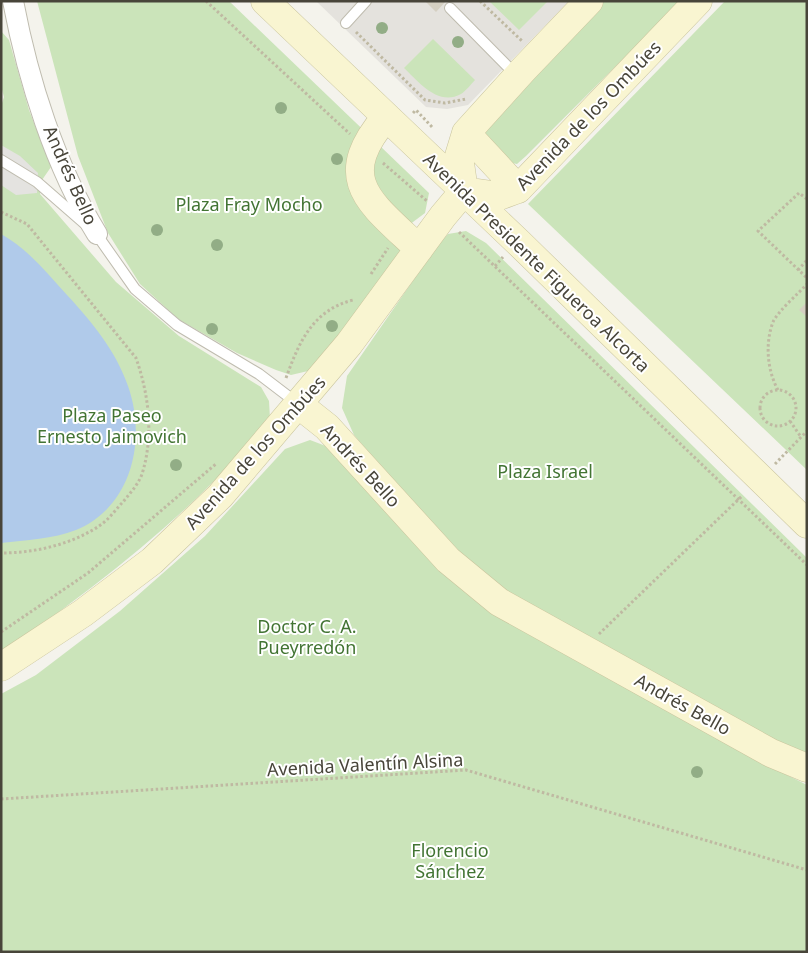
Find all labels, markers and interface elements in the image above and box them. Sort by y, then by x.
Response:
street label: Avenida de los Ombúes [510,35,666,195]
street label: Andrés Bello [38,122,104,228]
street label: Avenida Presidente Figueroa Alcorta [419,147,655,377]
park label: Plaza Fray Mocho [175,192,323,216]
street label: Avenida de los Ombúes [179,370,331,534]
park label: Plaza Paseo Ernesto Jaimovich [37,403,187,448]
street label: Andrés Bello [316,418,406,512]
park label: Plaza Israel [497,459,593,483]
park label: Doctor C. A. Pueyrredón [257,614,357,659]
street label: Andrés Bello [631,668,735,740]
street label: Avenida Valentín Alsina [266,747,464,781]
park label: Florencio Sánchez [411,838,489,883]

